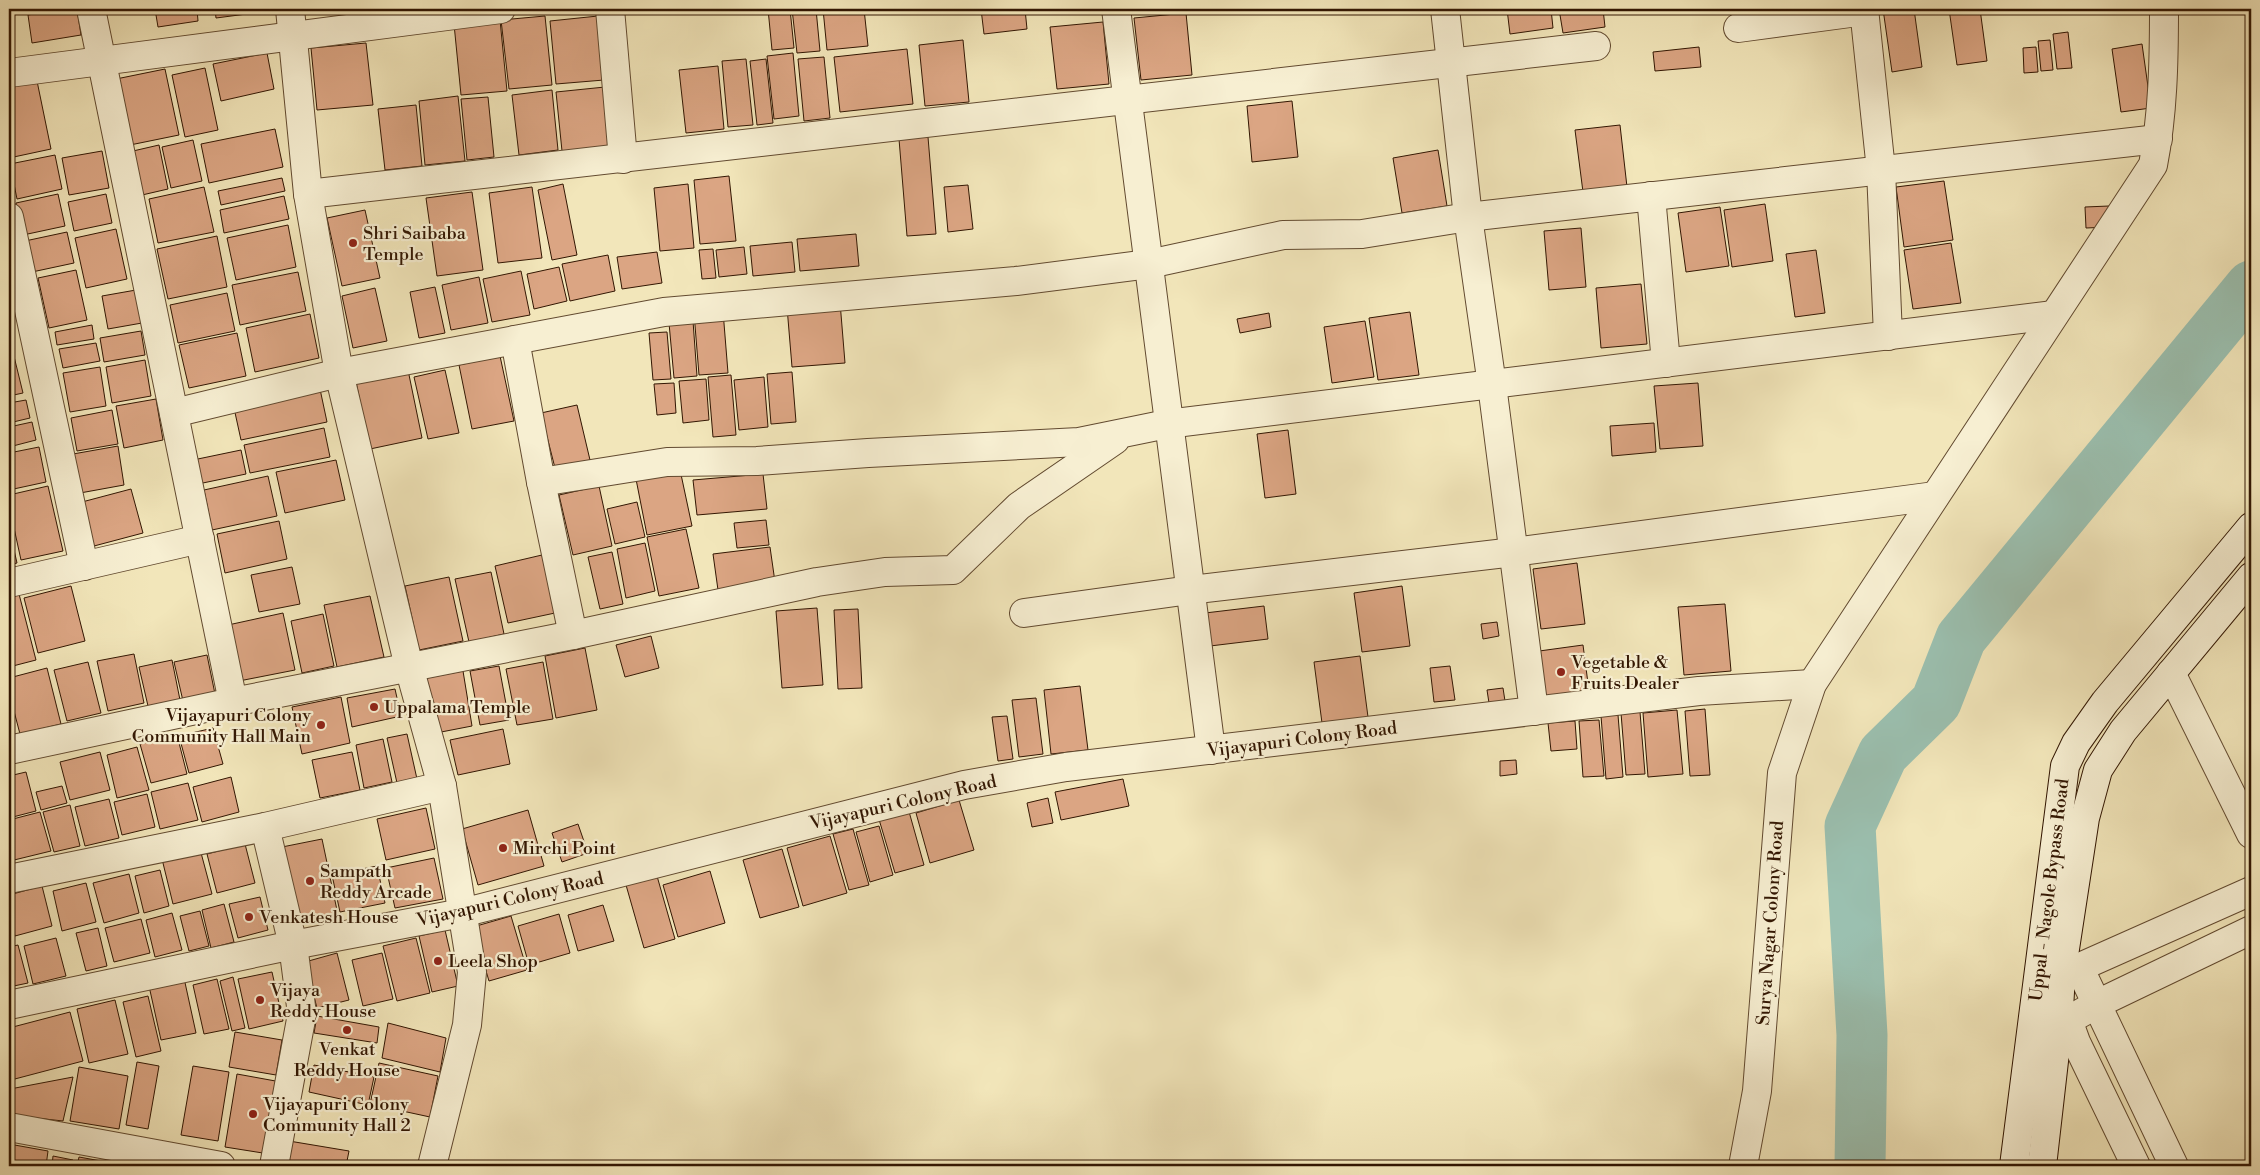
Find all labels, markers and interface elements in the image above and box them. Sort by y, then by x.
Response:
place label: Shri Saibaba Temple [363,222,467,266]
marker: Shri Saibaba Temple [347,237,359,249]
place label: Vegetable & Fruits Dealer [1570,651,1679,695]
marker: Vegetable & Fruits Dealer [1555,666,1567,678]
place label: Uppalama Temple [384,696,531,719]
marker: Uppalama Temple [368,701,380,713]
place label: Vijayapuri Colony Community Hall Main [132,704,311,748]
street label: Vijayapuri Colony Road [1205,716,1399,763]
marker: Vijayapuri Colony Community Hall Main [315,719,327,731]
street label: Vijayapuri Colony Road [806,770,1000,835]
street label: Uppal - Nagole Bypass Road [2024,777,2075,1003]
street label: Surya Nagar Colony Road [1752,819,1789,1026]
place label: Mirchi Point [513,837,617,860]
marker: Mirchi Point [497,842,509,854]
place label: Sampath Reddy Arcade [320,860,432,904]
street label: Vijayapuri Colony Road [413,867,607,932]
marker: Sampath Reddy Arcade [304,875,316,887]
place label: Venkatesh House [258,906,399,929]
marker: Venkatesh House [243,911,255,923]
place label: Leela Shop [448,950,538,973]
marker: Leela Shop [432,955,444,967]
place label: Vijaya Reddy House [269,979,376,1023]
marker: Vijaya Reddy House [254,994,266,1006]
marker: Venkat Reddy House [341,1024,353,1036]
place label: Venkat Reddy House [294,1038,400,1082]
place label: Vijayapuri Colony Community Hall 2 [262,1093,411,1137]
marker: Vijayapuri Colony Community Hall 2 [247,1108,259,1120]

